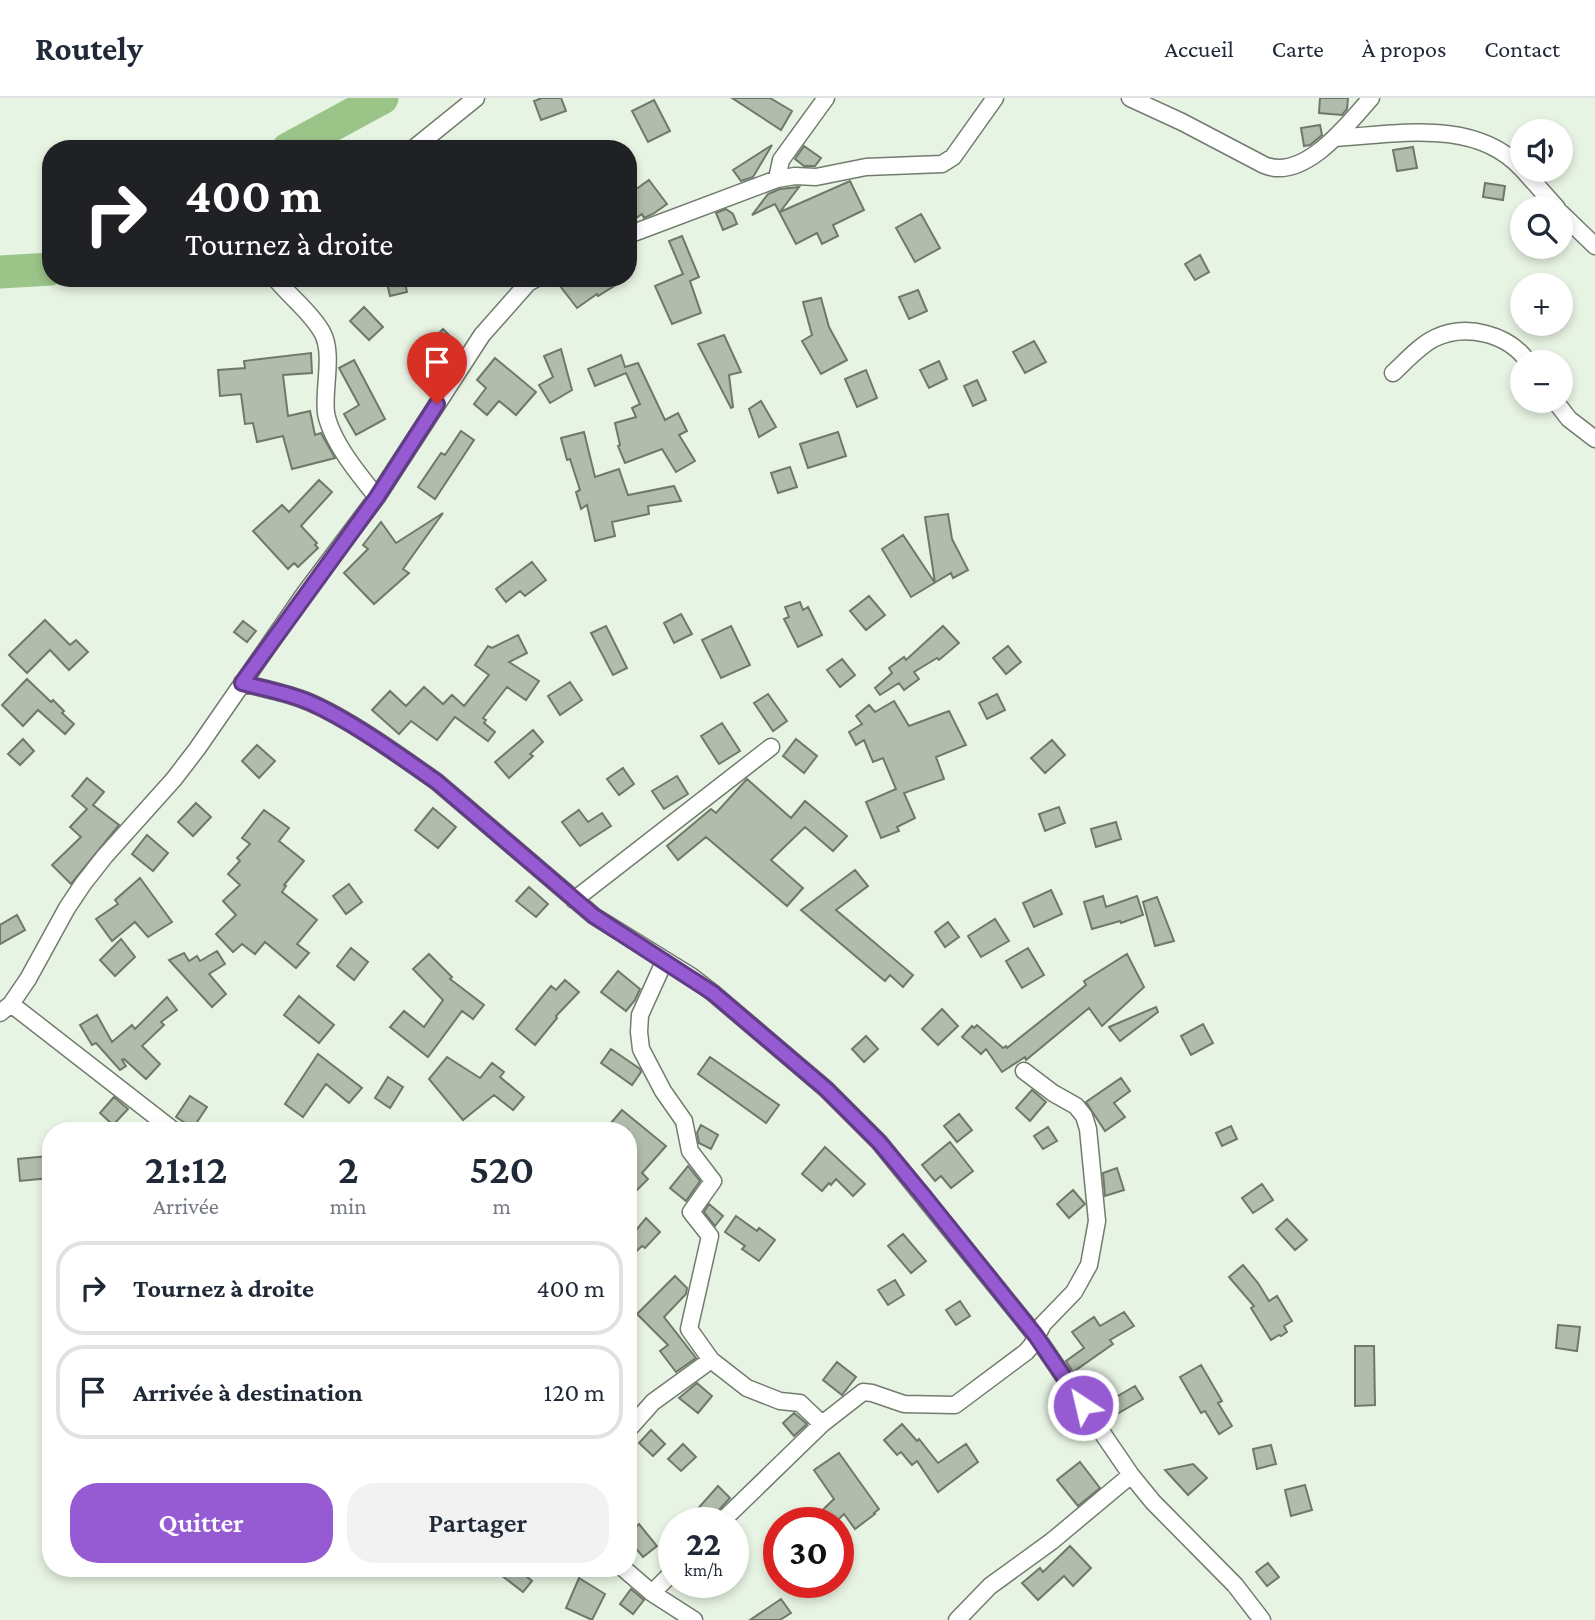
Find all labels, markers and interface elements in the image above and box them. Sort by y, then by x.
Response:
text: Routely [35,30,143,67]
text: Accueil [1164,35,1234,62]
text: Carte [1272,35,1324,62]
text: À propos [1362,35,1446,62]
text: Contact [1484,35,1560,62]
map controls [1510,119,1573,413]
button: sound [1510,119,1573,182]
icon: right [70,168,161,259]
text: 400 m [185,168,322,223]
button: search [1510,196,1573,259]
text: Tournez à droite [185,226,393,262]
button: + [1510,273,1573,336]
pin [407,332,467,404]
icon: arrive [418,343,456,381]
button: − [1510,350,1573,413]
text: 21:12 [145,1145,227,1192]
text: 2 [338,1145,359,1192]
text: 520 [469,1145,534,1192]
text: Arrivée [153,1193,219,1219]
text: min [330,1193,367,1219]
text: m [493,1193,511,1219]
icon: right [74,1269,112,1307]
text: Tournez à droite [133,1274,314,1303]
text: 400 m [537,1274,605,1303]
position arrow [1046,1368,1120,1442]
icon: arrive [74,1373,112,1411]
text: Arrivée à destination [133,1378,363,1407]
text: 120 m [544,1378,605,1407]
button: Quitter [70,1483,333,1563]
button: Partager [347,1483,609,1563]
speed limit sign: 30 [763,1507,854,1598]
text: 22 [686,1524,721,1563]
text: km/h [684,1560,723,1580]

